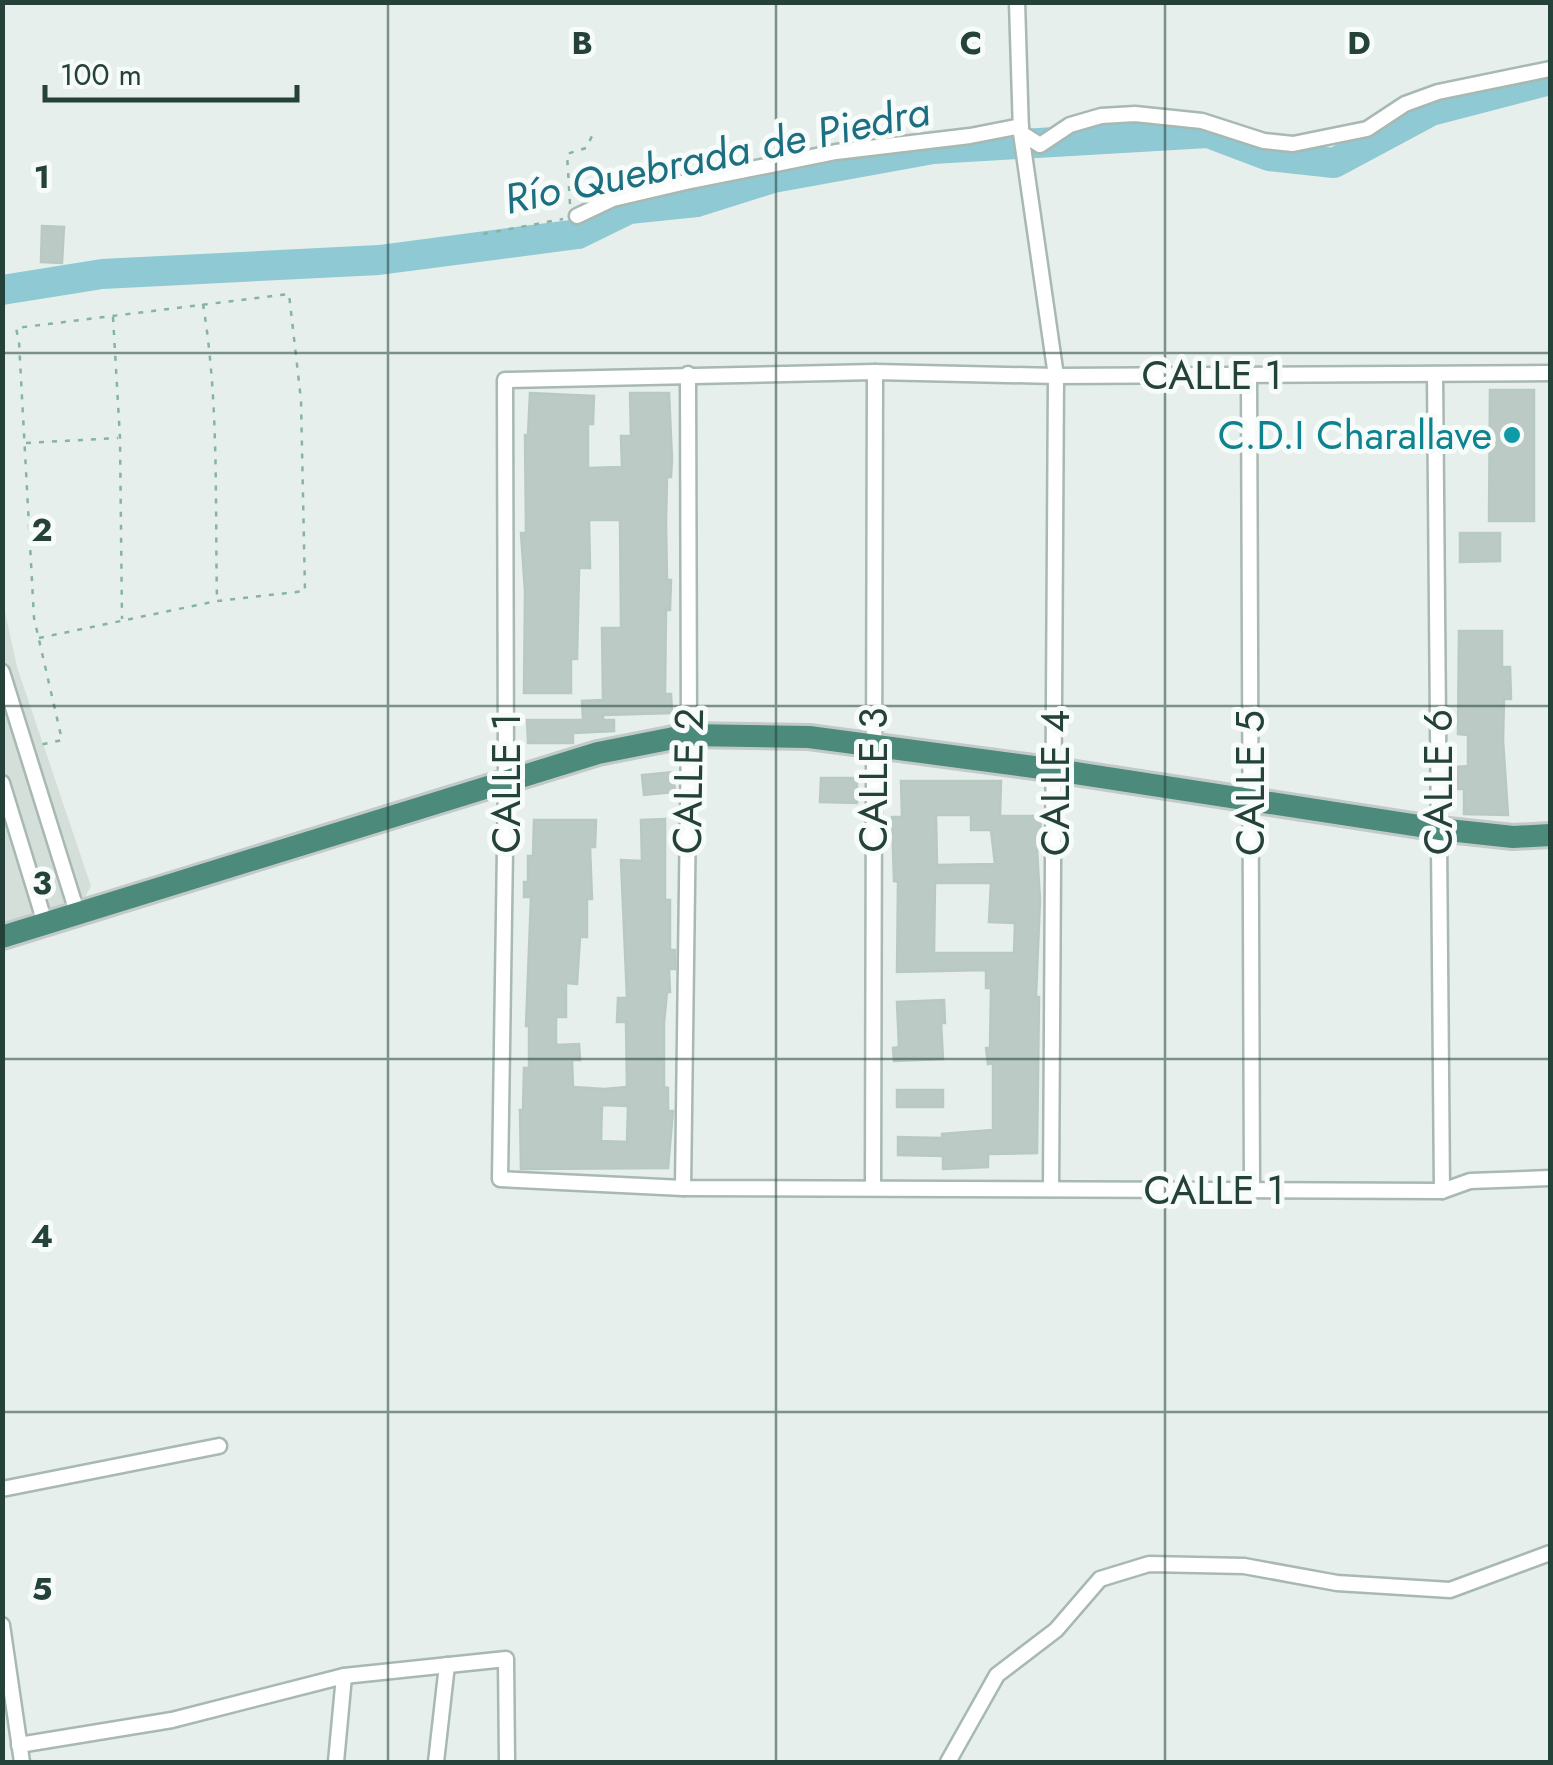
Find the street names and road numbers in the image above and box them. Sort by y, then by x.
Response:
street label: CALLE 1 [1141,346,1283,404]
street label: CALLE 3 [844,707,902,853]
street label: CALLE 2 [658,708,718,854]
street label: CALLE 6 [1409,709,1467,855]
street label: CALLE 4 [1026,710,1084,856]
street label: CALLE 5 [1221,710,1279,856]
street label: CALLE 1 [477,712,535,854]
street label: CALLE 1 [1143,1161,1285,1219]

